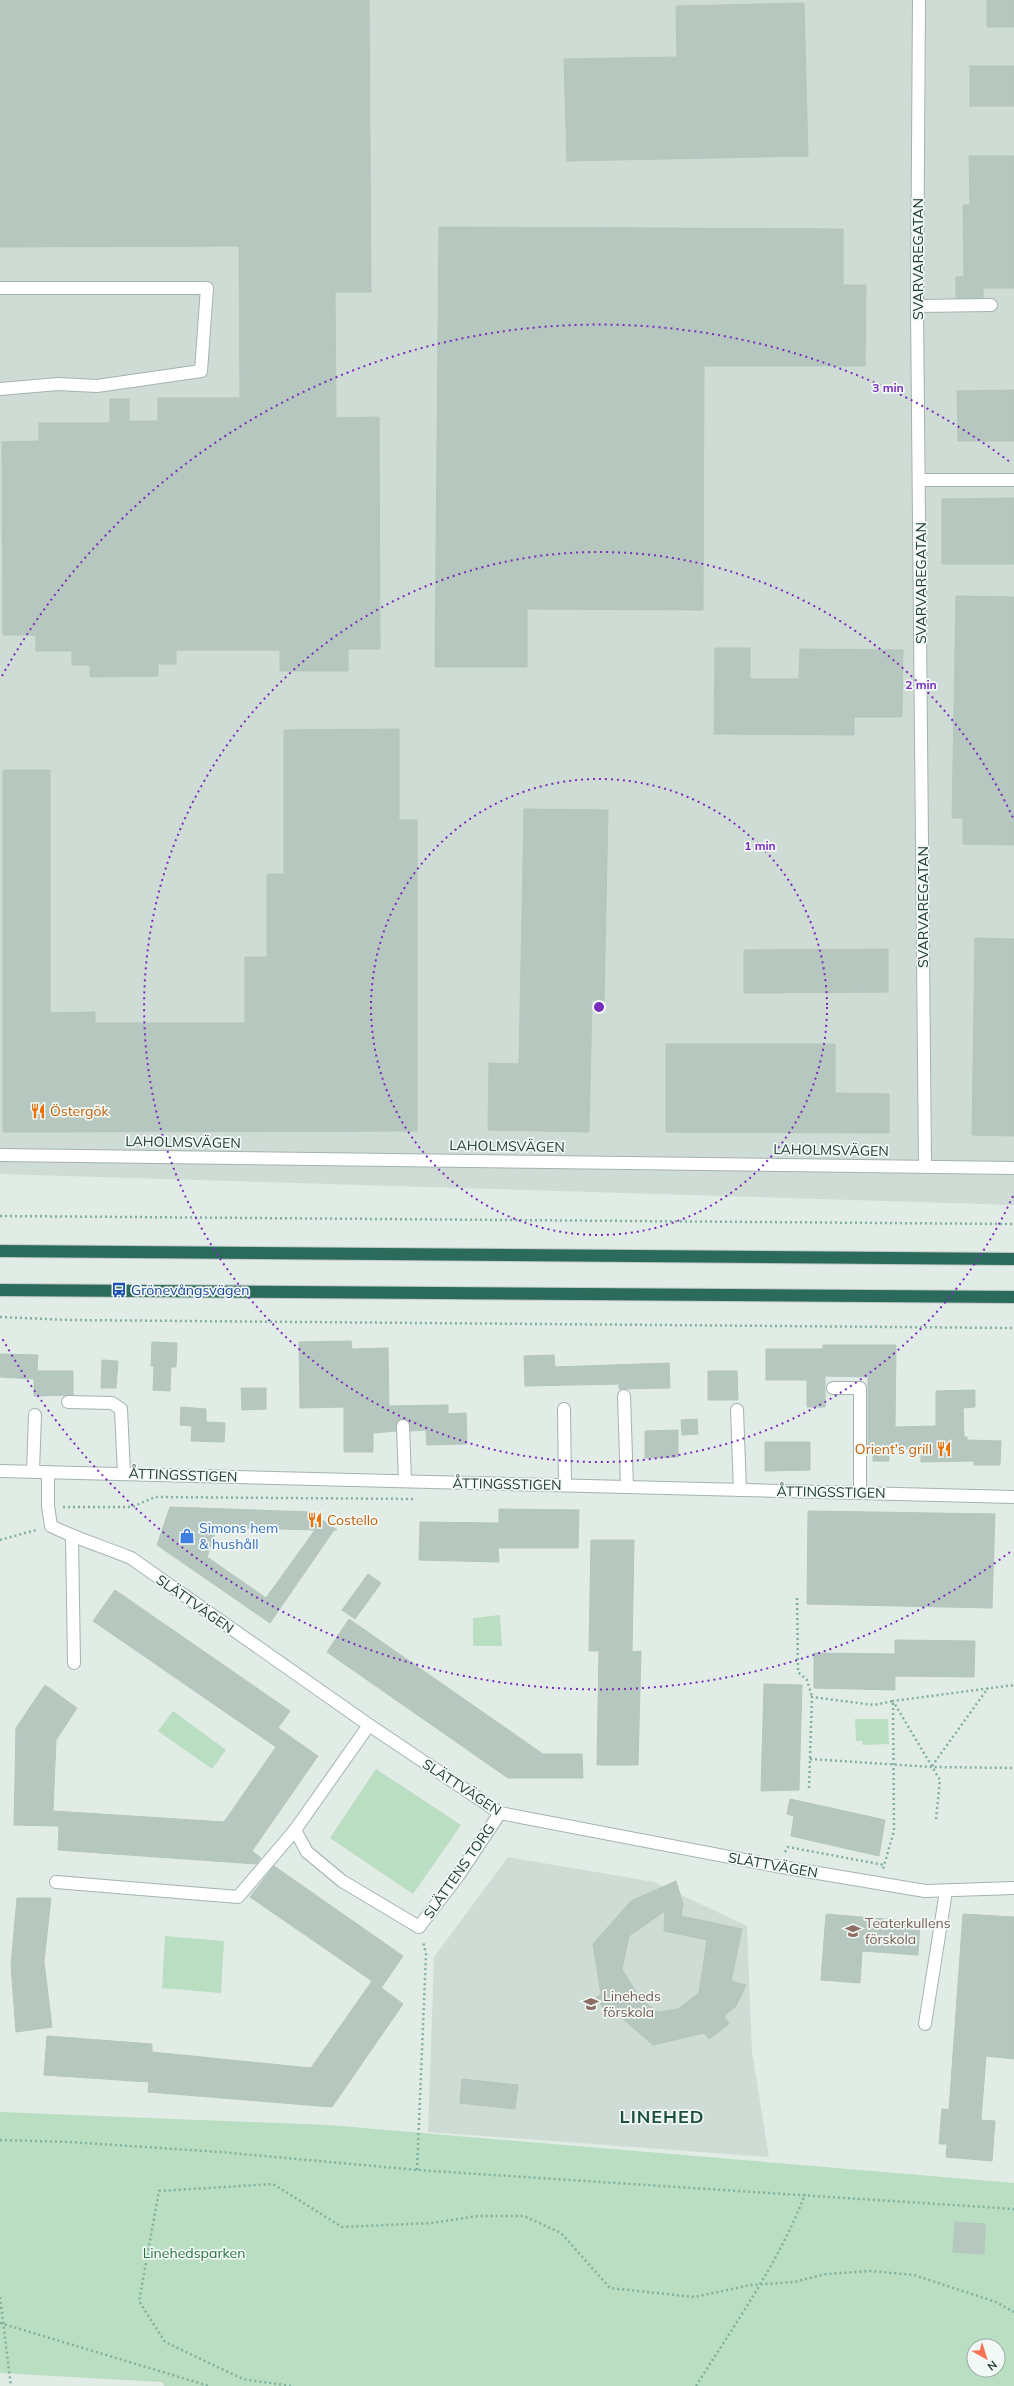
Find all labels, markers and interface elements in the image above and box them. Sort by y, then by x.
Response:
street label: SVARVAREGATAN [909,198,927,320]
text: 3 min [872,380,904,395]
street label: SVARVAREGATAN [912,522,930,644]
text: 2 min [905,677,937,692]
text: 1 min [744,838,776,853]
street label: SVARVAREGATAN [914,846,932,968]
centre of rings [592,1000,606,1014]
restaurant icon: Östergök [29,1102,47,1120]
place label: Östergök [50,1102,110,1120]
street label: LAHOLMSVÄGEN [125,1132,241,1152]
street label: LAHOLMSVÄGEN [449,1136,565,1156]
street label: LAHOLMSVÄGEN [773,1140,889,1160]
bus stop icon: Grönevångsvägen [110,1281,128,1299]
place label: Grönevångsvägen [131,1281,249,1299]
place label: Orient's grill [855,1440,932,1458]
restaurant icon: Orient's grill [935,1440,953,1458]
street label: ÅTTINGSSTIGEN [128,1464,238,1486]
street label: ÅTTINGSSTIGEN [452,1474,562,1494]
street label: ÅTTINGSSTIGEN [776,1482,886,1502]
restaurant icon: Costello [306,1511,324,1529]
place label: Costello [327,1511,378,1529]
place label: Simons hem & hushåll [199,1519,278,1553]
shop icon: Simons hem & hushåll [178,1527,196,1545]
street label: SLÄTTVÄGEN [153,1571,237,1637]
street label: SLÄTTVÄGEN [419,1755,505,1819]
street label: SLÄTTENS TORG [420,1820,498,1922]
street label: SLÄTTVÄGEN [727,1848,819,1882]
place label: Teaterkullens förskola [865,1914,951,1948]
school or university icon: Teaterkullens förskola [844,1922,862,1940]
place label: Lineheds förskola [603,1987,661,2021]
school or university icon: Lineheds förskola [582,1995,600,2013]
district label: LINEHED [620,2105,704,2128]
park label: Linehedsparken [143,2244,245,2262]
north arrow [966,2338,1006,2378]
text: N [985,2358,1000,2374]

